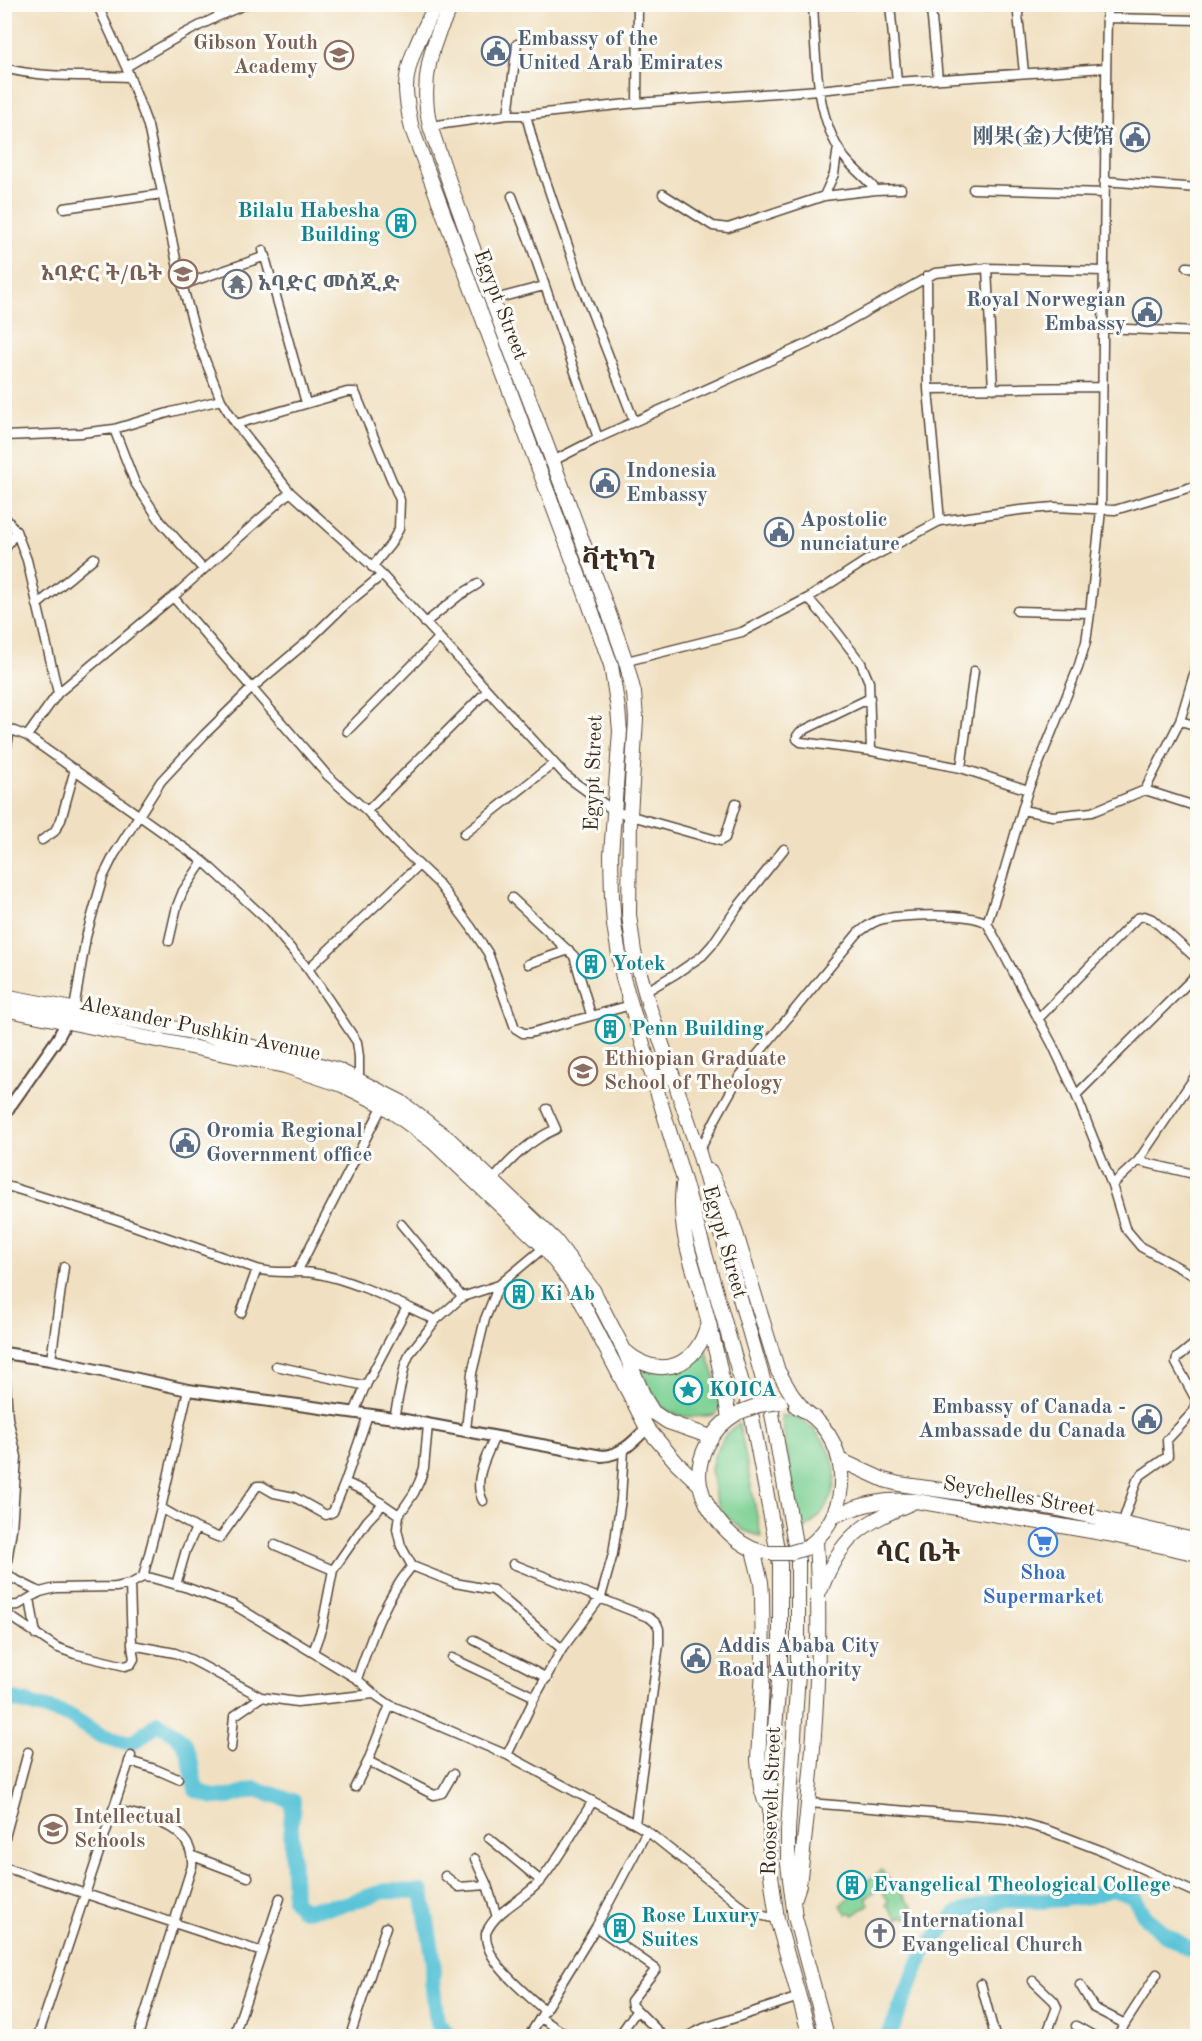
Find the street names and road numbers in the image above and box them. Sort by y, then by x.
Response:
street label: Egypt Street [469,247,531,363]
street label: Egypt Street [581,714,607,832]
street label: Alexander Pushkin Avenue [78,993,322,1065]
street label: Egypt Street [698,1183,750,1301]
street label: Seychelles Street [941,1473,1097,1521]
street label: Roosevelt Street [759,1726,785,1876]

